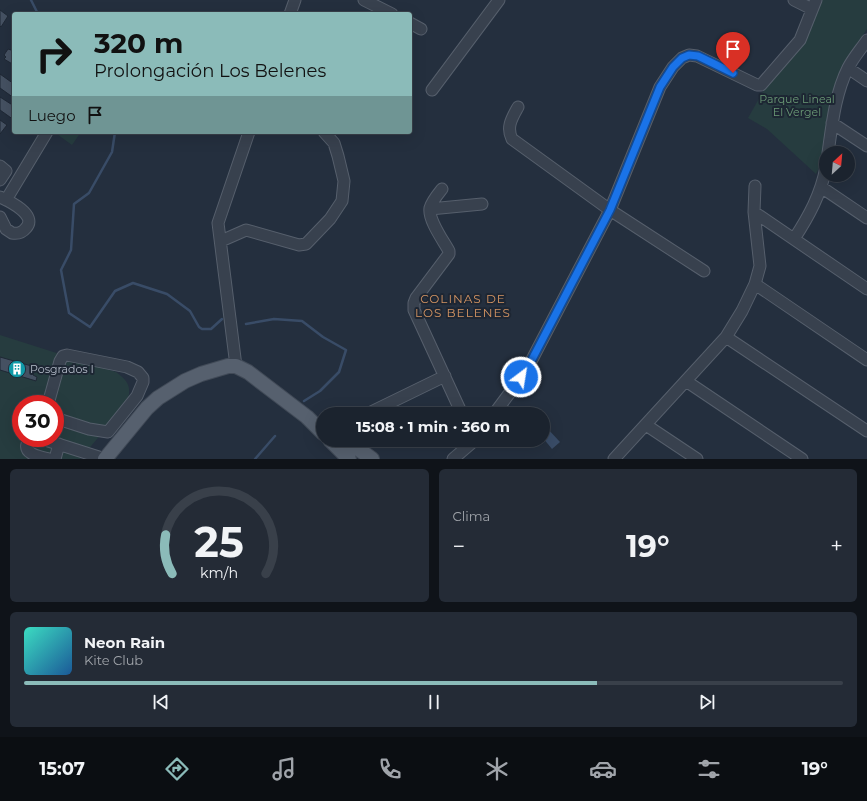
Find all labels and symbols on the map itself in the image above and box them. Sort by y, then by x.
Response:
pin [716,32,750,73]
park label: Parque Lineal El Vergel [759,92,835,119]
north arrow [819,146,855,182]
district label: COLINAS DE LOS BELENES [415,291,511,320]
position arrow [500,356,542,398]
building icon: Posgrados I [7,359,27,379]
place label: Posgrados I [30,362,94,376]
speed limit sign: 30 [12,395,64,447]

